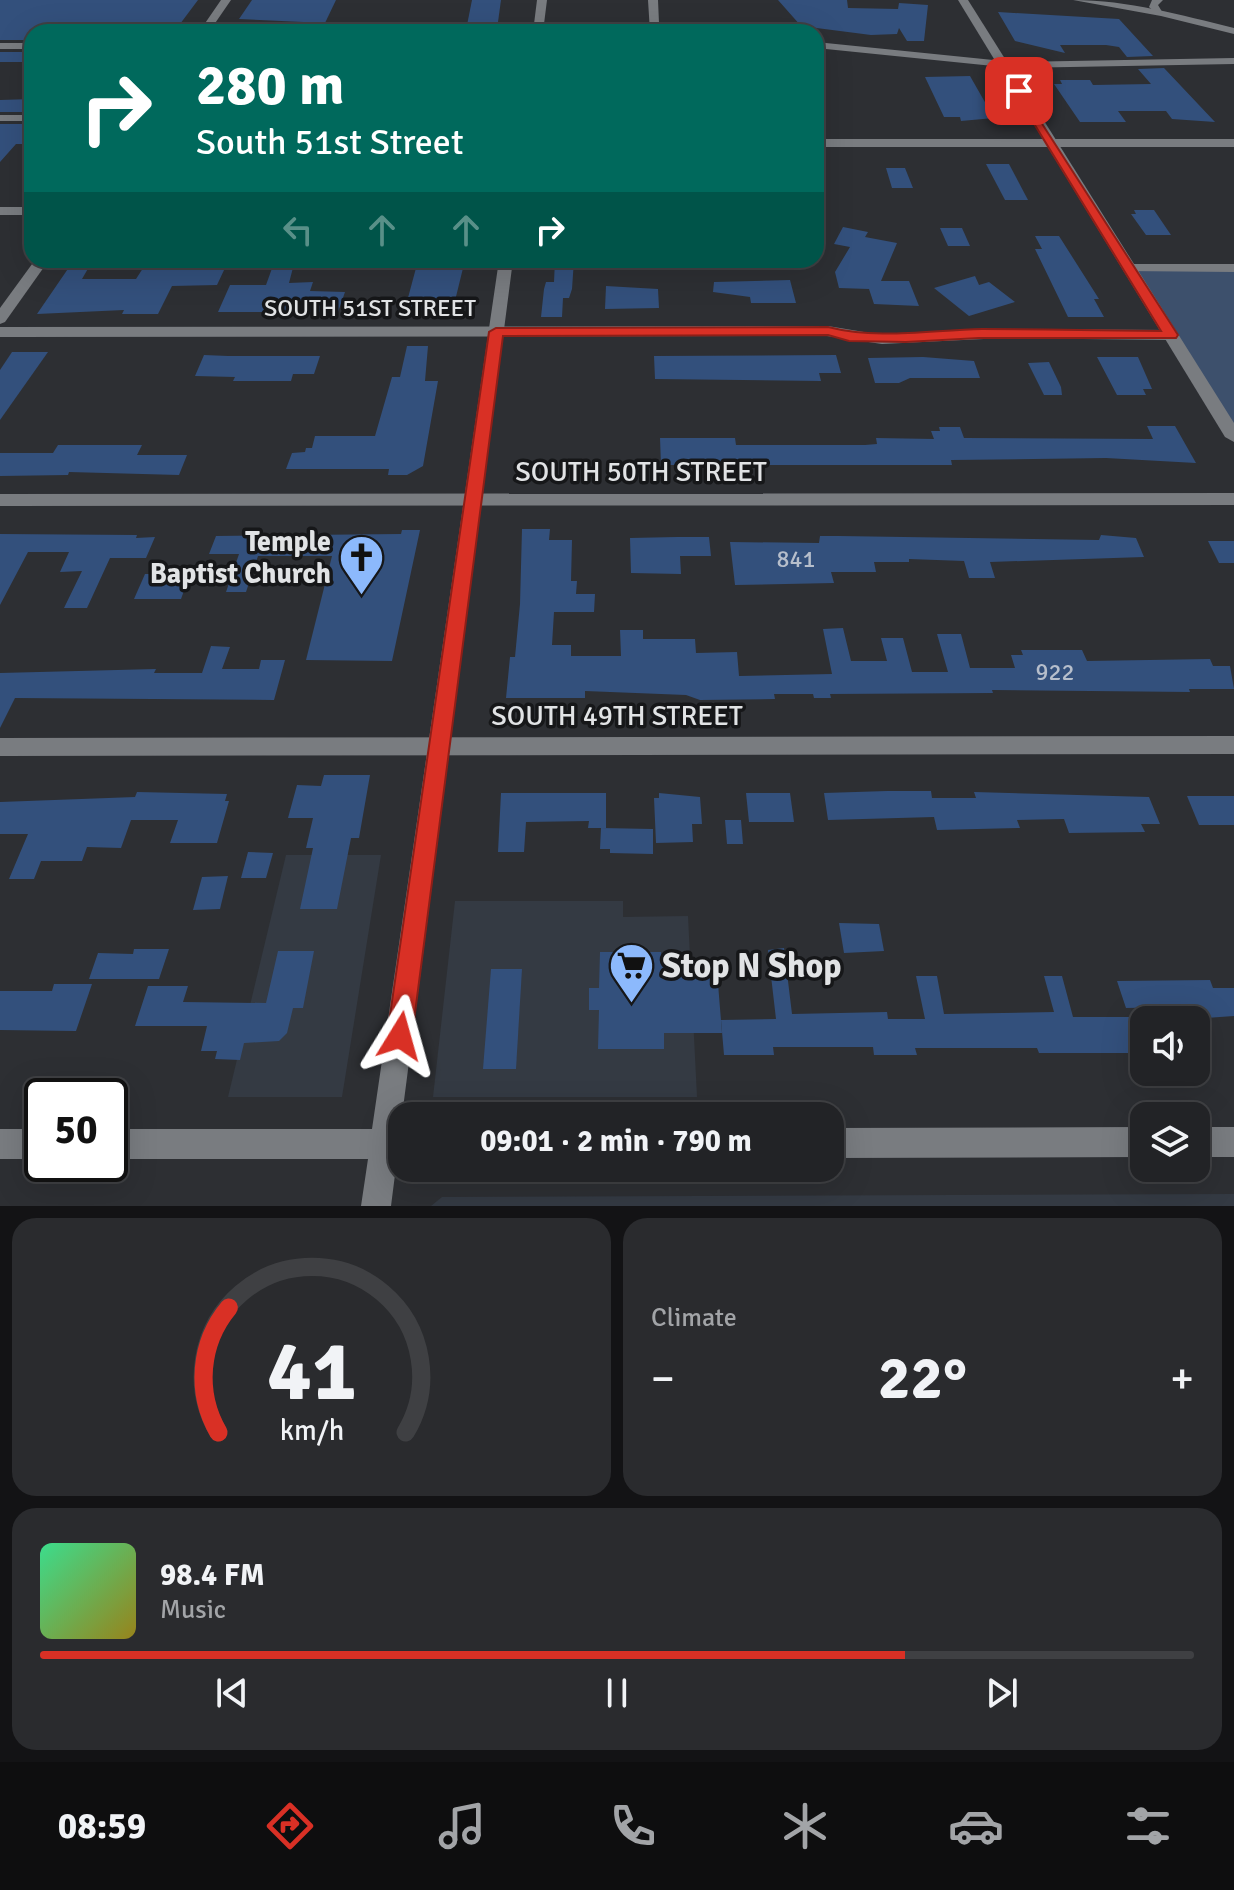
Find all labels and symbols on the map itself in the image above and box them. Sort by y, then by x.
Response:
pin [985,57,1053,125]
street label: SOUTH 51ST STREET [264,293,476,323]
street label: SOUTH 50TH STREET [515,455,767,489]
place label: Temple Baptist Church [150,525,331,591]
church icon: Temple Baptist Church [338,534,386,597]
house number: 841 [777,544,815,574]
house number: 922 [1036,657,1074,687]
street label: SOUTH 49TH STREET [491,699,743,733]
supermarket icon: Stop N Shop [607,942,655,1005]
place label: Stop N Shop [662,945,842,987]
position arrow [358,994,442,1078]
speed limit sign: 50 [24,1078,128,1182]

